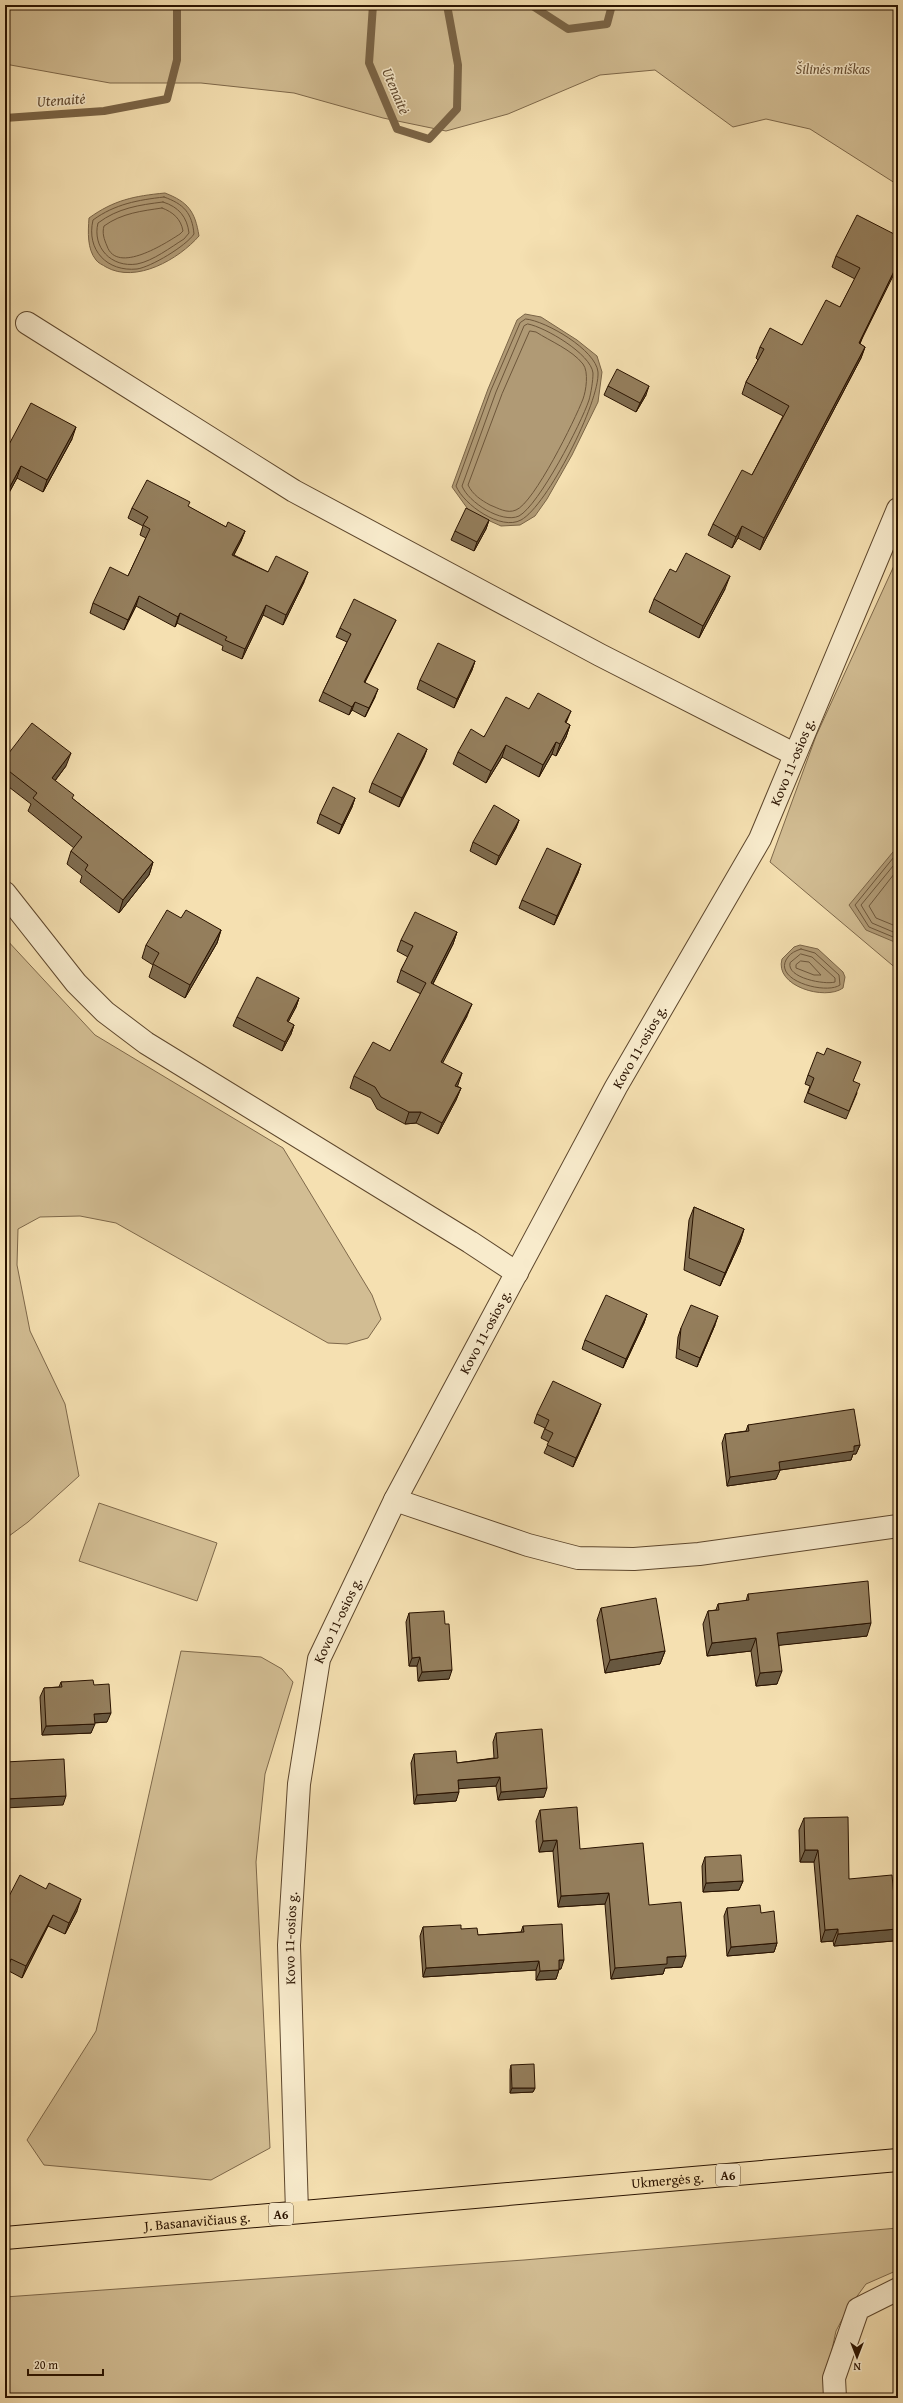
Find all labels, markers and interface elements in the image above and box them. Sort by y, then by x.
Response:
park label: Šilinės miškas [796,59,870,79]
water label: Utenaitė [377,64,416,117]
water label: Utenaitė [36,87,86,112]
street label: Kovo 11-osios g. [765,715,819,809]
street label: Kovo 11-osios g. [607,1002,671,1092]
street label: Kovo 11-osios g. [454,1286,516,1378]
street label: Kovo 11-osios g. [308,1574,367,1667]
street label: Kovo 11-osios g. [279,1891,302,1985]
road number: A6 [716,2164,740,2186]
street label: Ukmergės g. [630,2167,705,2193]
road number: A6 [269,2203,293,2225]
street label: J. Basanavičiaus g. [141,2207,251,2236]
north arrow [837,2337,877,2377]
scale bar [28,2351,103,2377]
text: 20 m [34,2356,58,2373]
text: N [853,2359,861,2375]

